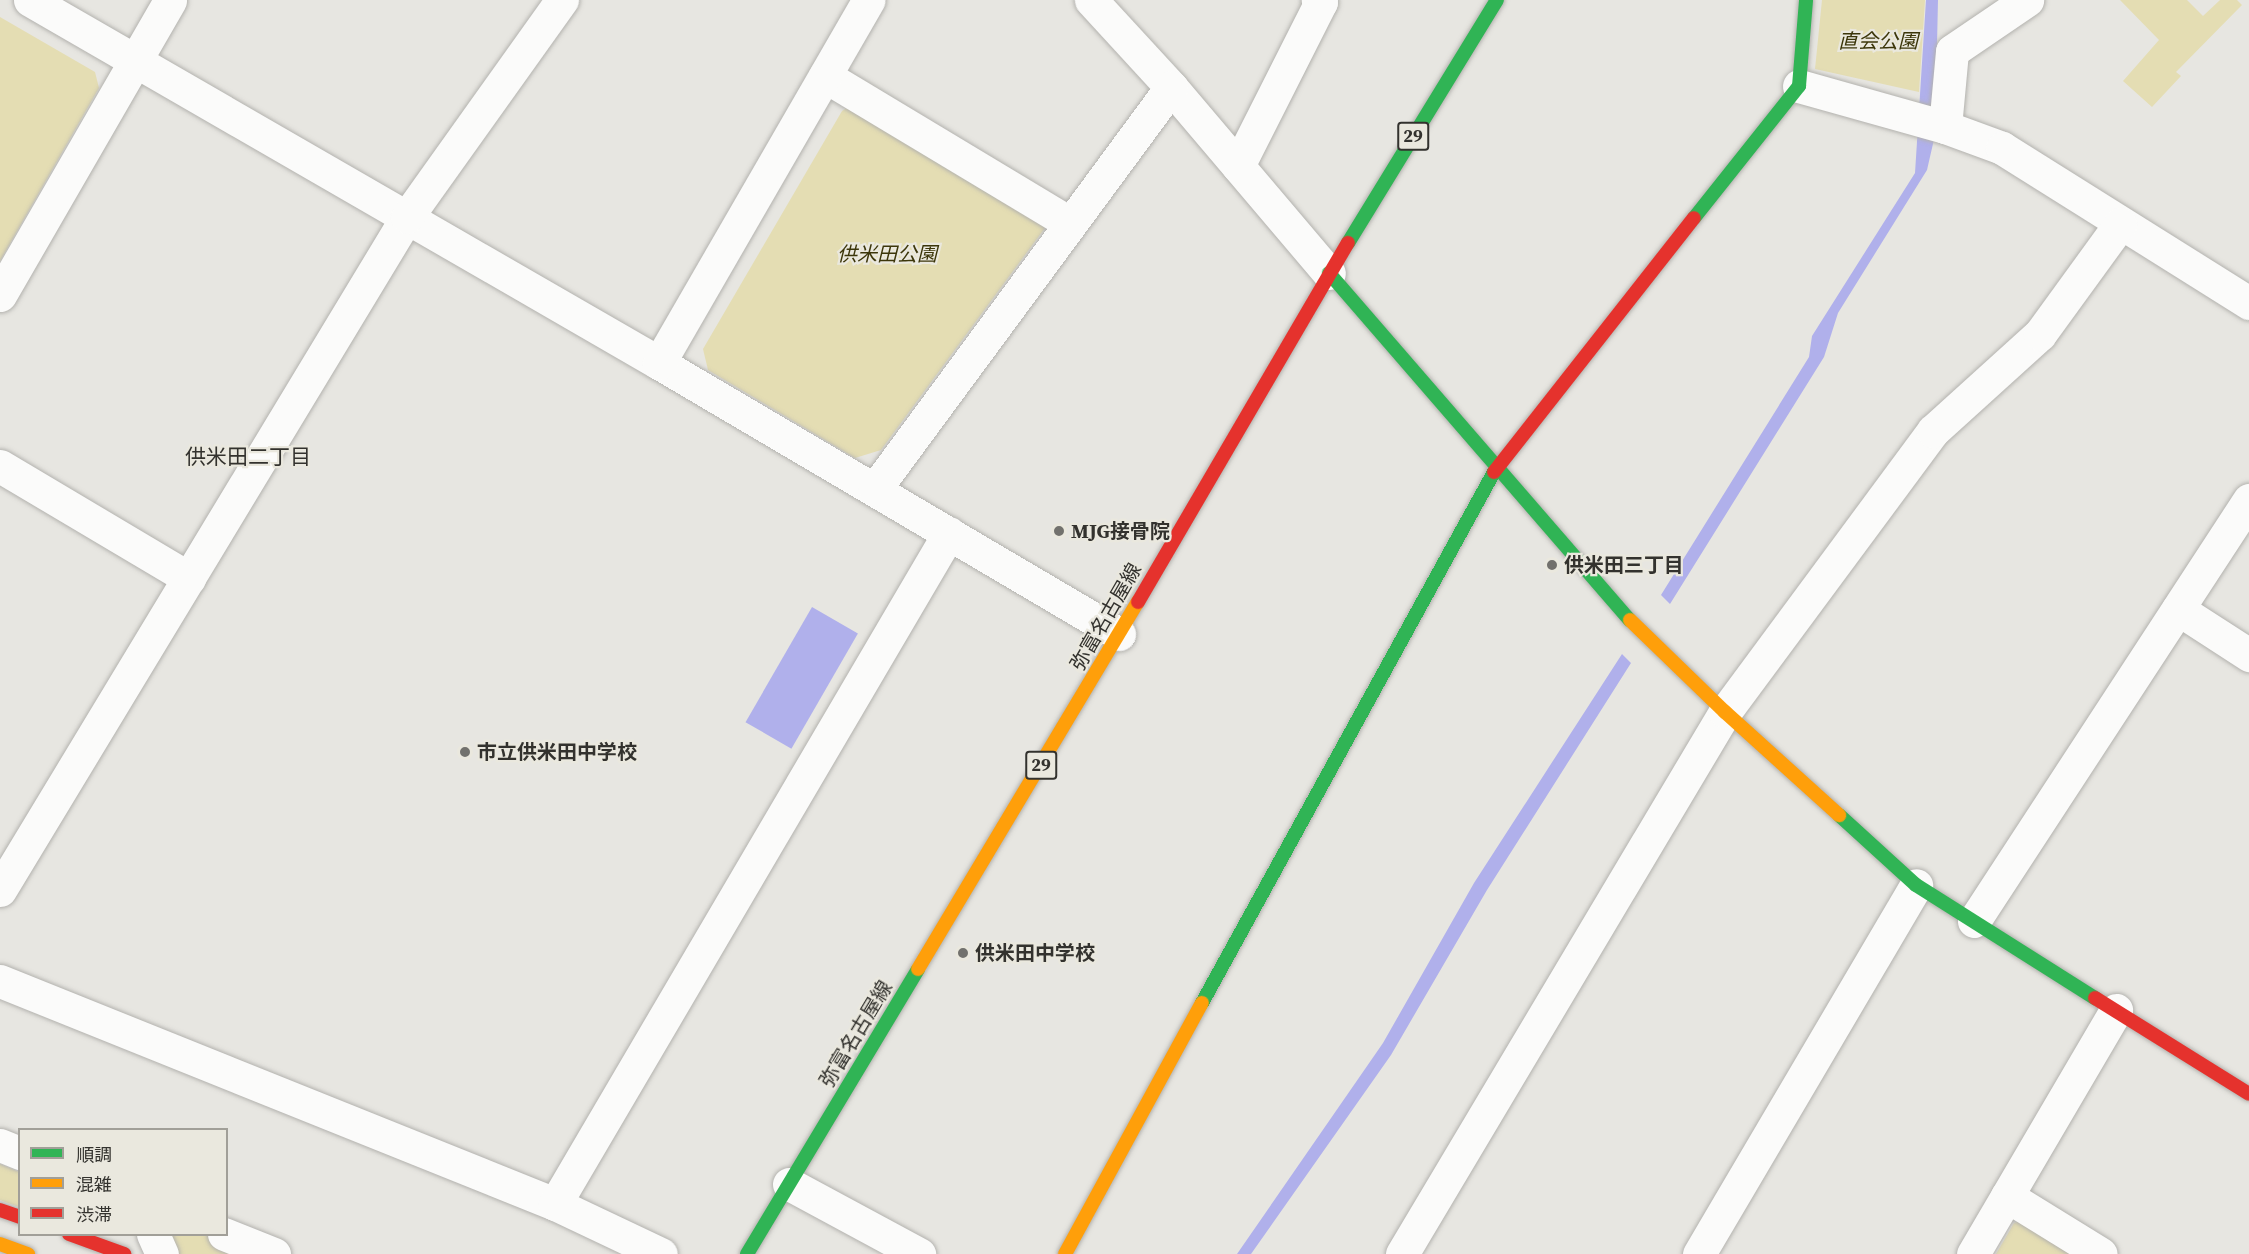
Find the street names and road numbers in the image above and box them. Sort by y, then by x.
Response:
road number: 29 [1396,121,1430,151]
street label: 弥富名古屋線 [1066,559,1146,675]
road number: 29 [1024,750,1058,780]
street label: 弥富名古屋線 [815,976,897,1092]

